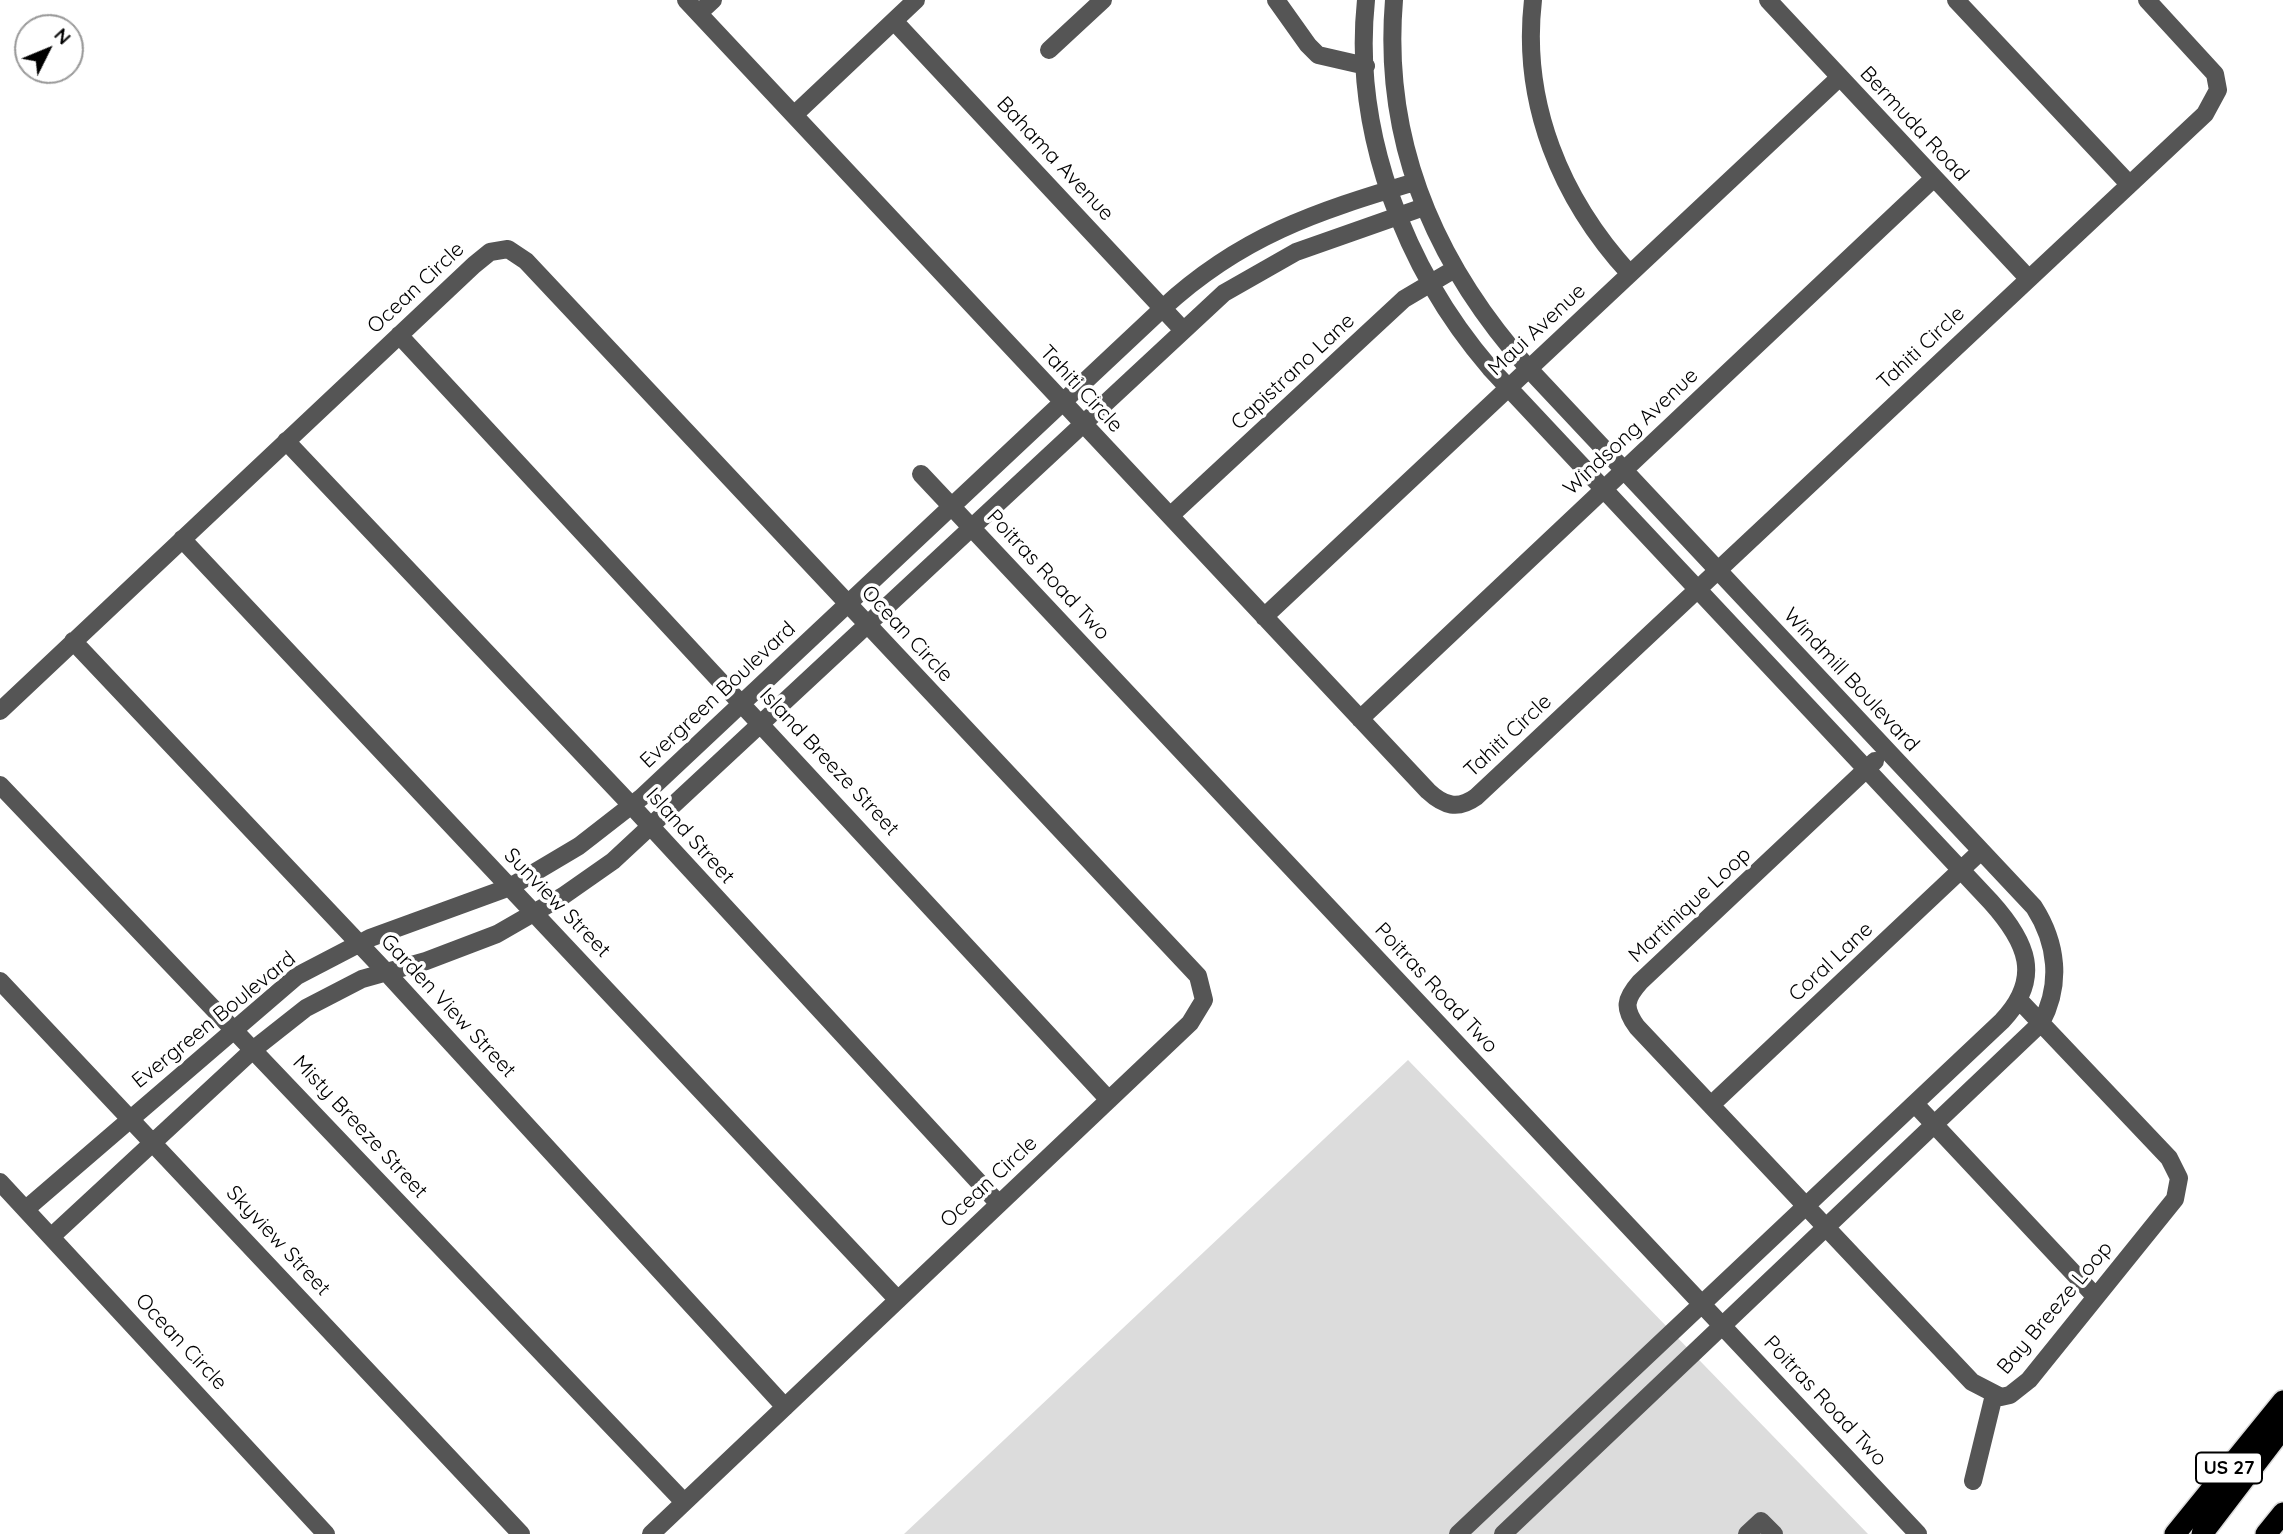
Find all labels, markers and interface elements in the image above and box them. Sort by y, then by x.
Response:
north arrow [14,14,84,84]
text: N [49,23,76,49]
street label: Bermuda Road [1854,61,1974,187]
street label: Bahama Avenue [991,92,1119,226]
street label: Ocean Circle [362,237,470,339]
street label: Maui Avenue [1483,279,1591,381]
street label: Tahiti Circle [1872,301,1970,395]
street label: Capistrano Lane [1226,308,1360,436]
street label: Tahiti Circle [1034,340,1128,438]
street label: Windsong Avenue [1558,363,1704,501]
street label: Poitras Road Two [981,505,1115,645]
street label: Ocean Circle [856,580,958,688]
street label: Windmill Boulevard [1778,603,1924,757]
street label: Evergreen Boulevard [635,616,801,774]
street label: Island Breeze Street [754,683,904,841]
street label: Tahiti Circle [1459,689,1557,783]
street label: Island Street [640,783,740,889]
street label: Martinique Loop [1624,842,1756,968]
street label: Sunview Street [499,843,615,963]
street label: Coral Lane [1784,917,1878,1007]
street label: Poitras Road Two [1369,918,1503,1058]
street label: Garden View Street [375,929,521,1083]
street label: Evergreen Boulevard [127,946,301,1094]
street label: Misty Breeze Street [287,1050,433,1204]
street label: Ocean Circle [935,1131,1043,1233]
street label: Skyview Street [221,1181,335,1301]
street label: Bay Breeze Loop [1992,1236,2118,1380]
street label: Ocean Circle [130,1288,232,1396]
street label: Poitras Road Two [1758,1331,1892,1471]
road number: US 27 [2196,1452,2262,1484]

